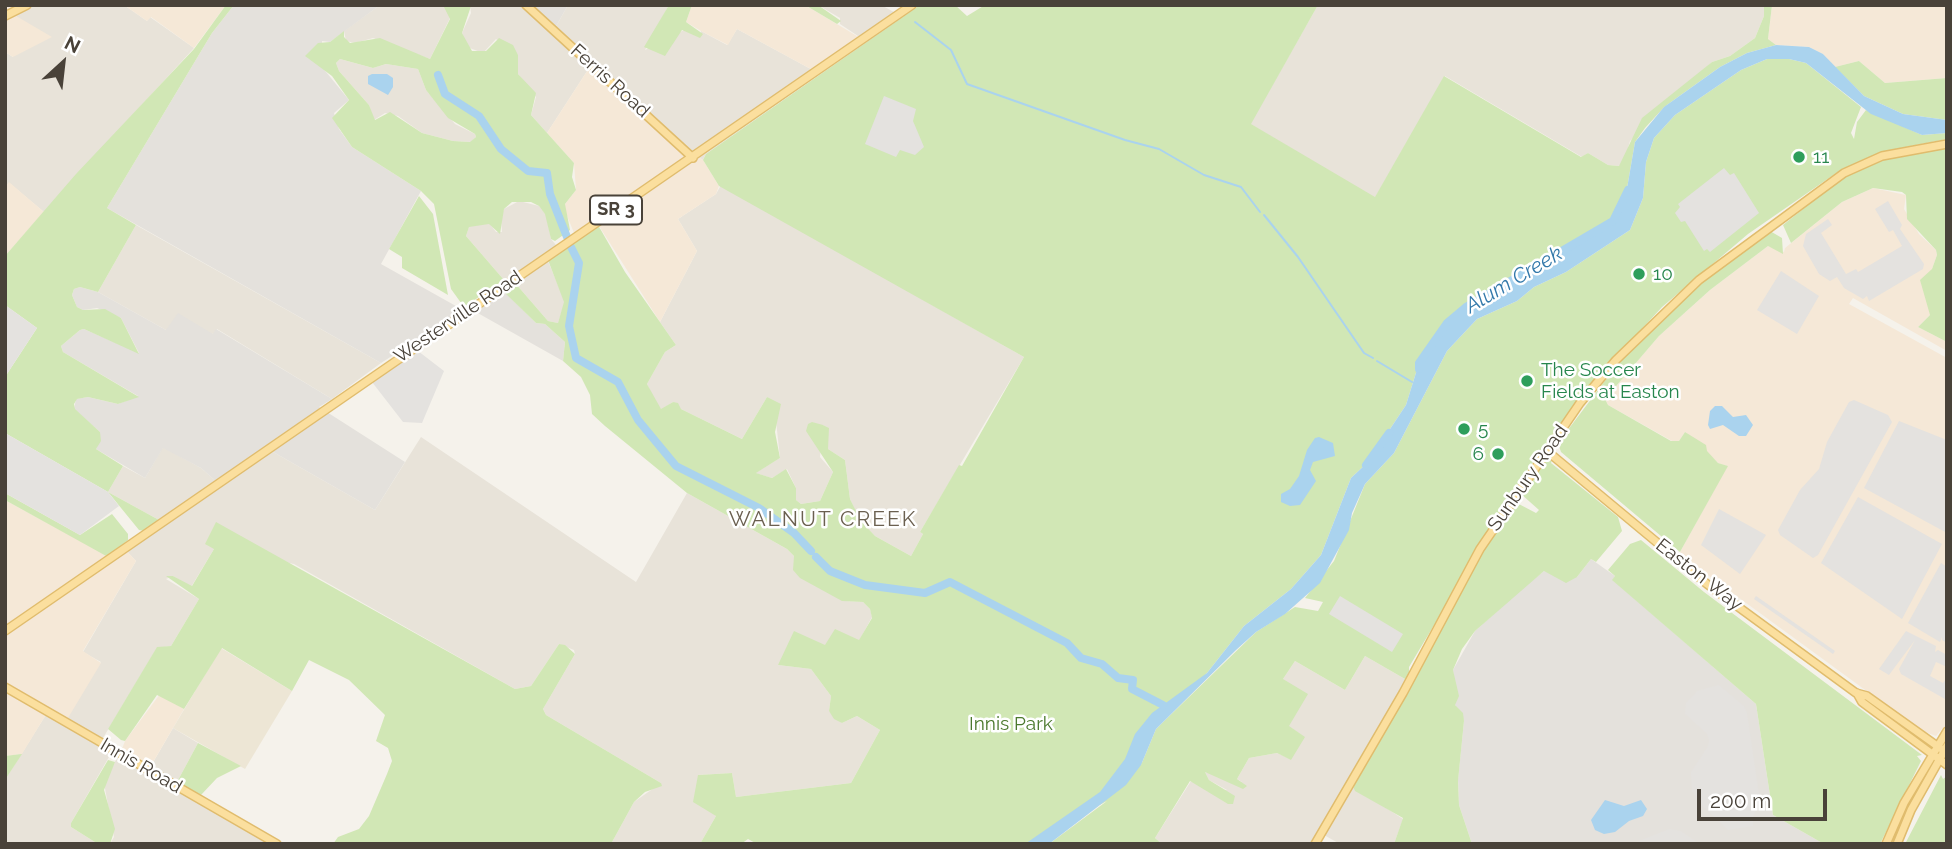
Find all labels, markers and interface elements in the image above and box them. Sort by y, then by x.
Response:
north arrow [28,28,98,98]
text: N [61,31,84,57]
street label: Ferris Road [566,39,654,123]
place label: 11 [1813,146,1829,168]
marker: 11 [1791,149,1807,165]
road number: SR 3 [590,196,642,224]
water label: Alum Creek [1461,241,1567,319]
place label: 10 [1653,263,1673,285]
street label: Westerville Road [390,266,526,368]
marker: 10 [1631,266,1647,282]
place label: The Soccer Fields at Easton [1541,359,1680,403]
marker: The Soccer Fields at Easton [1519,373,1535,389]
place label: 5 [1478,418,1488,440]
marker: 5 [1456,421,1472,437]
street label: Sunbury Road [1483,421,1573,535]
place label: 6 [1473,443,1484,465]
marker: 6 [1490,446,1506,462]
district label: WALNUT CREEK [730,507,916,533]
street label: Easton Way [1651,534,1747,616]
park label: Innis Park [969,713,1053,735]
street label: Innis Road [96,733,186,799]
scale bar [1700,776,1829,820]
text: 200 m [1710,788,1771,813]

